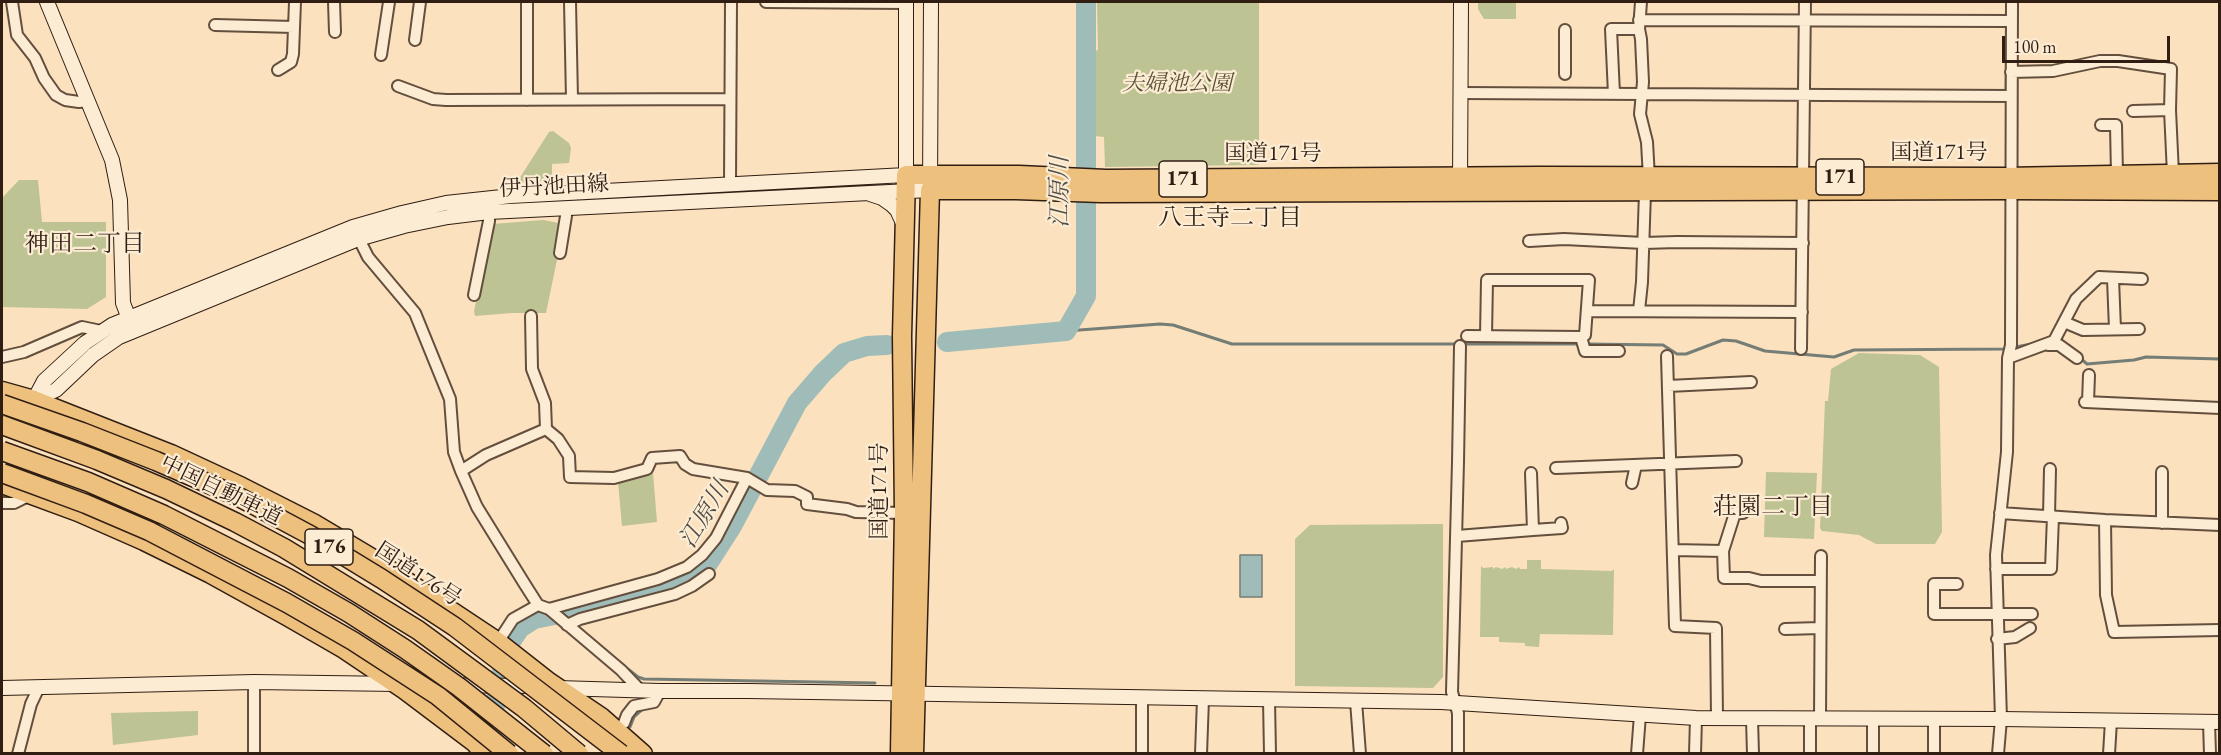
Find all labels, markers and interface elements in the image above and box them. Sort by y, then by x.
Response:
scale bar [2005,24,2173,62]
text: 100 m [2013,35,2057,58]
park label: 夫婦池公園 [1122,71,1232,97]
street label: 国道171号 [1890,140,1988,166]
street label: 国道171号 [1224,141,1322,167]
water label: 江原川 [1046,156,1074,228]
road number: 171 [1816,159,1864,195]
road number: 171 [1159,161,1207,197]
street label: 伊丹池田線 [498,171,610,203]
district label: 八王寺二丁目 [1158,204,1302,232]
district label: 神田二丁目 [25,230,145,258]
street label: 国道171号 [867,442,893,540]
street label: 中国自動車道 [156,450,286,532]
water label: 江原川 [674,477,736,553]
district label: 荘園二丁目 [1713,493,1833,521]
road number: 176 [305,529,353,565]
street label: 国道176号 [370,537,466,613]

